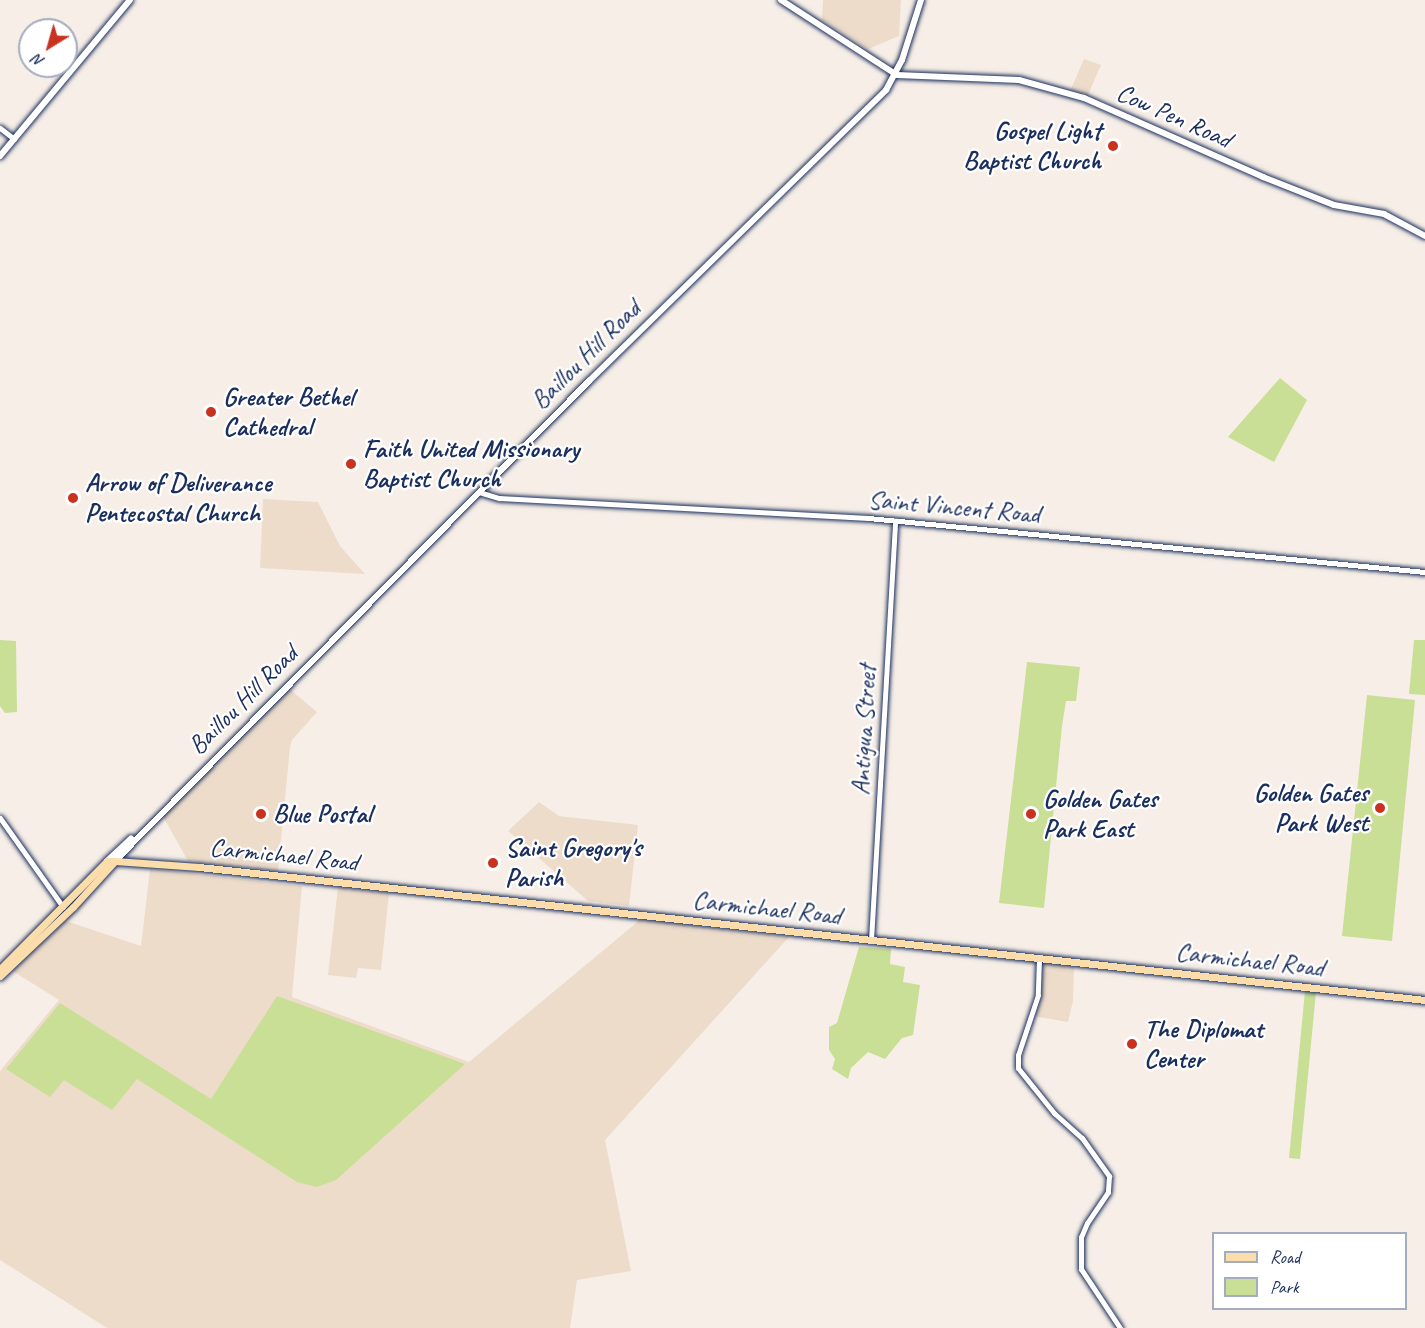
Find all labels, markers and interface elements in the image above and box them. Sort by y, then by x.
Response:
north arrow [18,18,78,78]
text: N [28,50,48,72]
street label: Cow Pen Road [1112,77,1236,155]
place label: Gospel Light Baptist Church [962,115,1101,176]
marker: Gospel Light Baptist Church [1106,139,1120,153]
street label: Baillou Hill Road [525,294,647,416]
place label: Greater Bethel Cathedral [223,381,354,442]
marker: Greater Bethel Cathedral [204,405,218,419]
place label: Faith United Missionary Baptist Church [363,433,580,494]
marker: Faith United Missionary Baptist Church [344,457,358,471]
place label: Arrow of Deliverance Pentecostal Church [85,467,272,528]
street label: Saint Vincent Road [867,484,1041,530]
marker: Arrow of Deliverance Pentecostal Church [66,491,80,505]
street label: Baillou Hill Road [182,639,304,761]
street label: Antigua Street [845,664,883,796]
place label: Golden Gates Park West [1253,777,1368,838]
place label: Golden Gates Park East [1043,783,1158,844]
place label: Blue Postal [273,798,370,830]
marker: Golden Gates Park West [1373,801,1387,815]
marker: Blue Postal [254,807,268,821]
marker: Golden Gates Park East [1024,807,1038,821]
street label: Carmichael Road [208,832,360,878]
place label: Saint Gregory's Parish [505,832,641,894]
marker: Saint Gregory's Parish [486,856,500,870]
street label: Carmichael Road [691,885,843,931]
street label: Carmichael Road [1174,937,1326,983]
place label: The Diplomat Center [1144,1013,1263,1074]
marker: The Diplomat Center [1125,1037,1139,1051]
legend [1212,1232,1407,1310]
text: Road [1270,1246,1300,1268]
text: Park [1270,1276,1299,1298]

